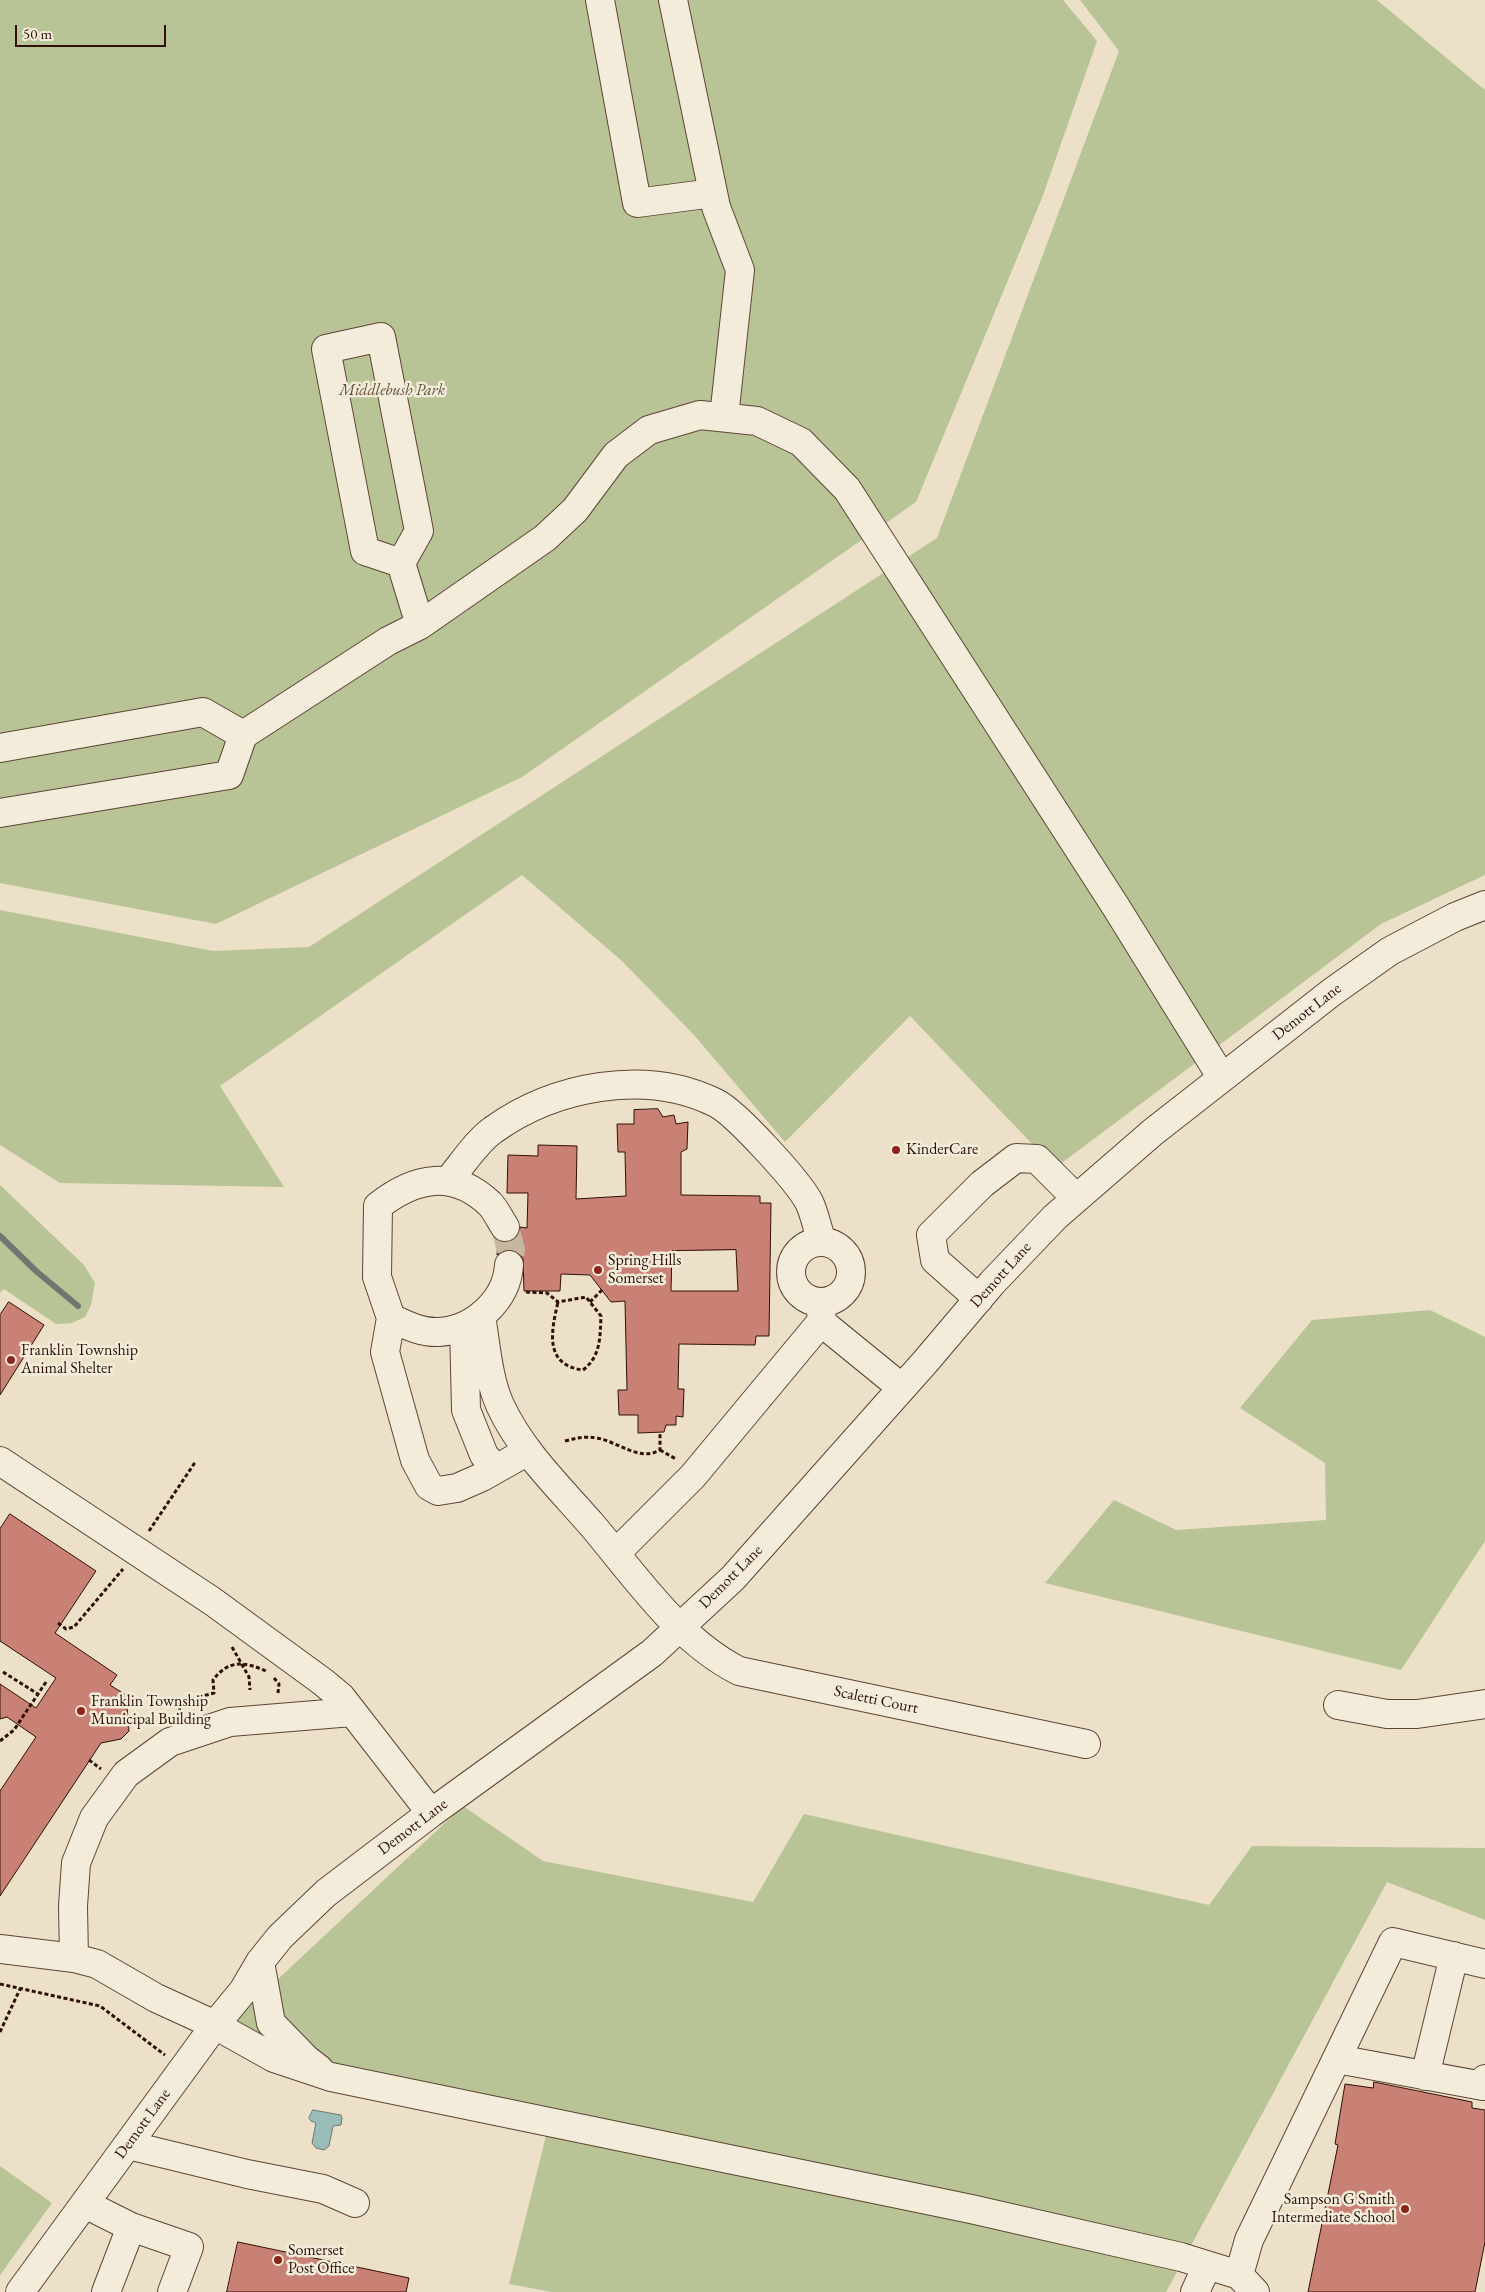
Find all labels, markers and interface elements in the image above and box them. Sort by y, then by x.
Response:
scale bar [18,15,169,47]
text: 50 m [23,24,52,43]
park label: Middlebush Park [339,381,445,401]
street label: Demott Lane [1269,979,1345,1045]
place label: KinderCare [906,1140,978,1160]
marker: KinderCare [890,1144,902,1156]
street label: Demott Lane [966,1238,1036,1312]
place label: Spring Hills Somerset [608,1251,681,1289]
marker: Spring Hills Somerset [592,1264,604,1276]
place label: Franklin Township Animal Shelter [21,1341,138,1379]
marker: Franklin Township Animal Shelter [5,1354,17,1366]
street label: Demott Lane [695,1541,767,1613]
street label: Scaletti Court [832,1682,920,1718]
place label: Franklin Township Municipal Building [91,1692,211,1730]
marker: Franklin Township Municipal Building [75,1705,87,1717]
street label: Demott Lane [374,1795,452,1859]
street label: Demott Lane [111,2085,175,2163]
place label: Sampson G Smith Intermediate School [1271,2190,1395,2228]
marker: Sampson G Smith Intermediate School [1399,2203,1411,2215]
place label: Somerset Post Office [288,2241,354,2279]
marker: Somerset Post Office [272,2254,284,2266]

